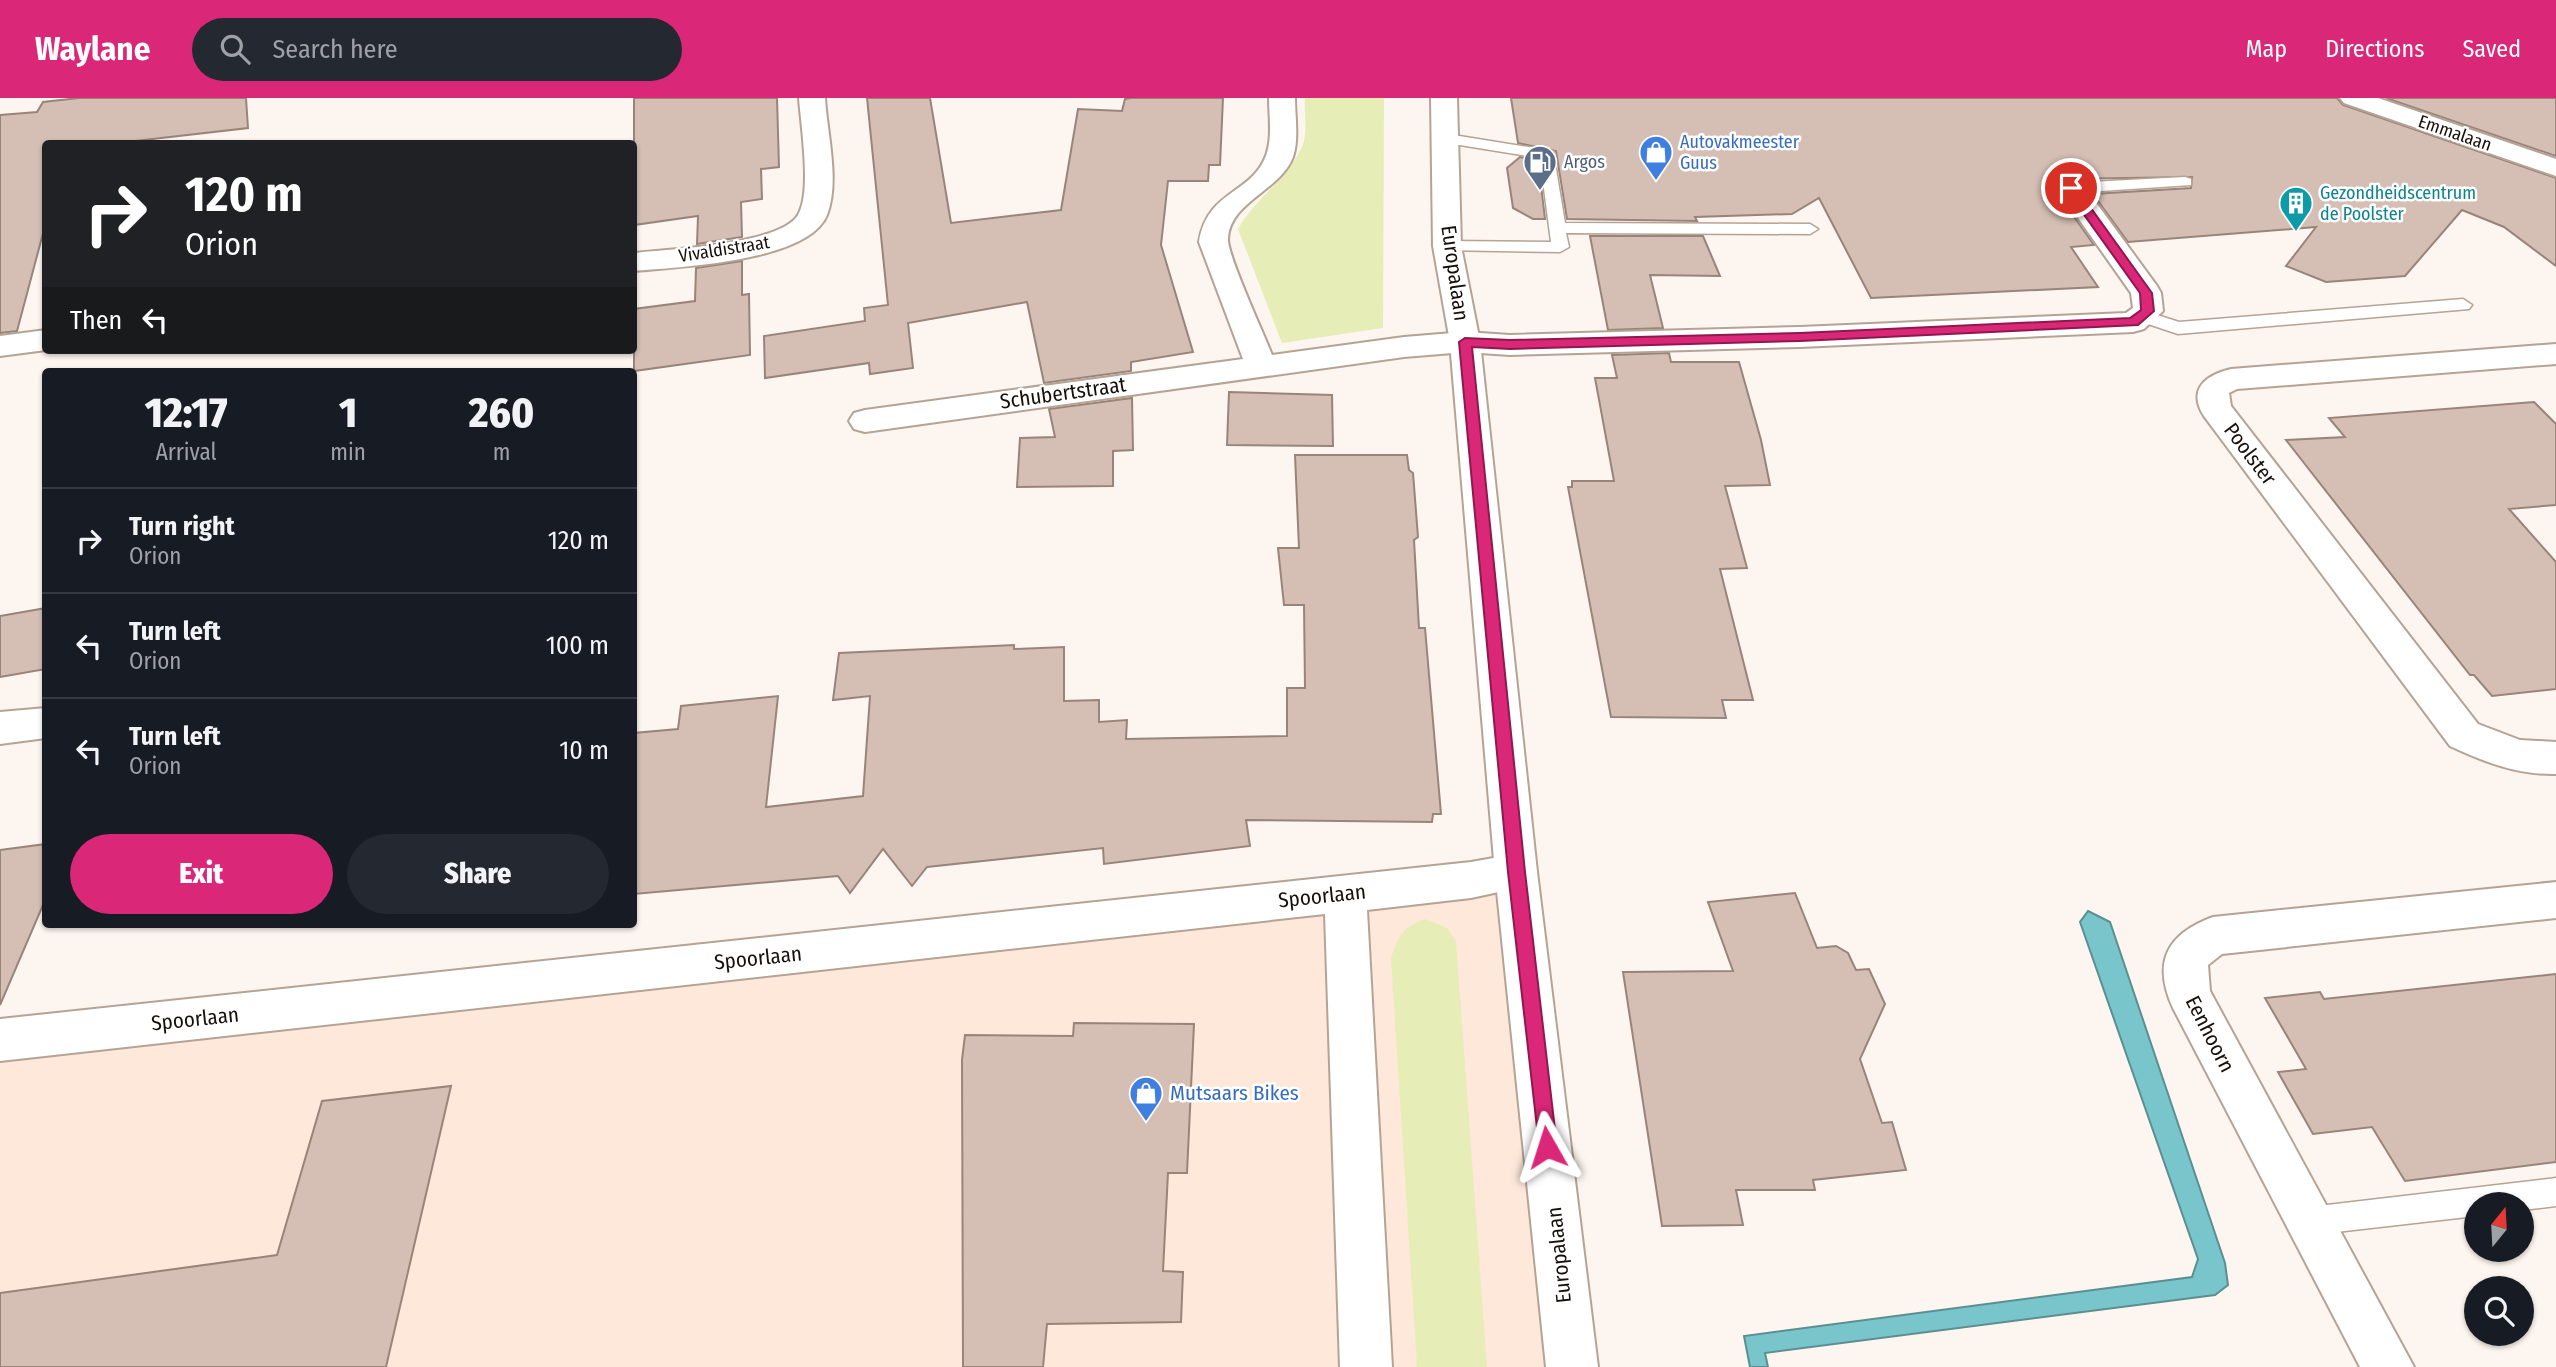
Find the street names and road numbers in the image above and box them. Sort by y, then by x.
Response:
street label: Emmalaan [2415,110,2495,156]
street label: Europalaan [1435,223,1475,323]
street label: Vivaldistraat [677,231,771,267]
street label: Schubertstraat [998,371,1128,415]
street label: Poolster [2218,418,2282,491]
street label: Spoorlaan [1277,878,1367,914]
street label: Spoorlaan [713,940,803,976]
street label: Eenhoorn [2180,991,2240,1077]
street label: Spoorlaan [150,1001,240,1037]
street label: Europalaan [1541,1206,1577,1304]

